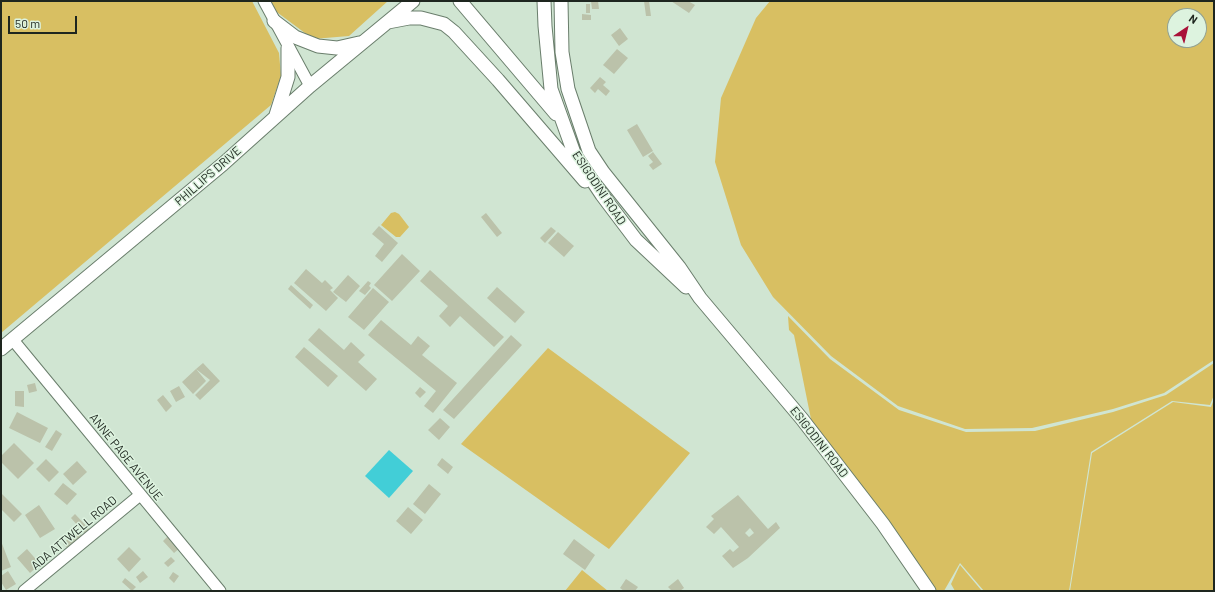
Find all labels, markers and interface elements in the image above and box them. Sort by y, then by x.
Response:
scale bar [10,8,79,34]
north arrow [1167,8,1207,48]
text: N [1187,11,1200,26]
text: 50 m [15,16,40,30]
street label: PHILLIPS DRIVE [172,143,244,209]
street label: ESIGODINI ROAD [569,148,629,228]
street label: ESIGODINI ROAD [787,404,851,480]
street label: ANNE PAGE AVENUE [86,411,166,503]
street label: ADA ATTWELL ROAD [28,493,120,573]

